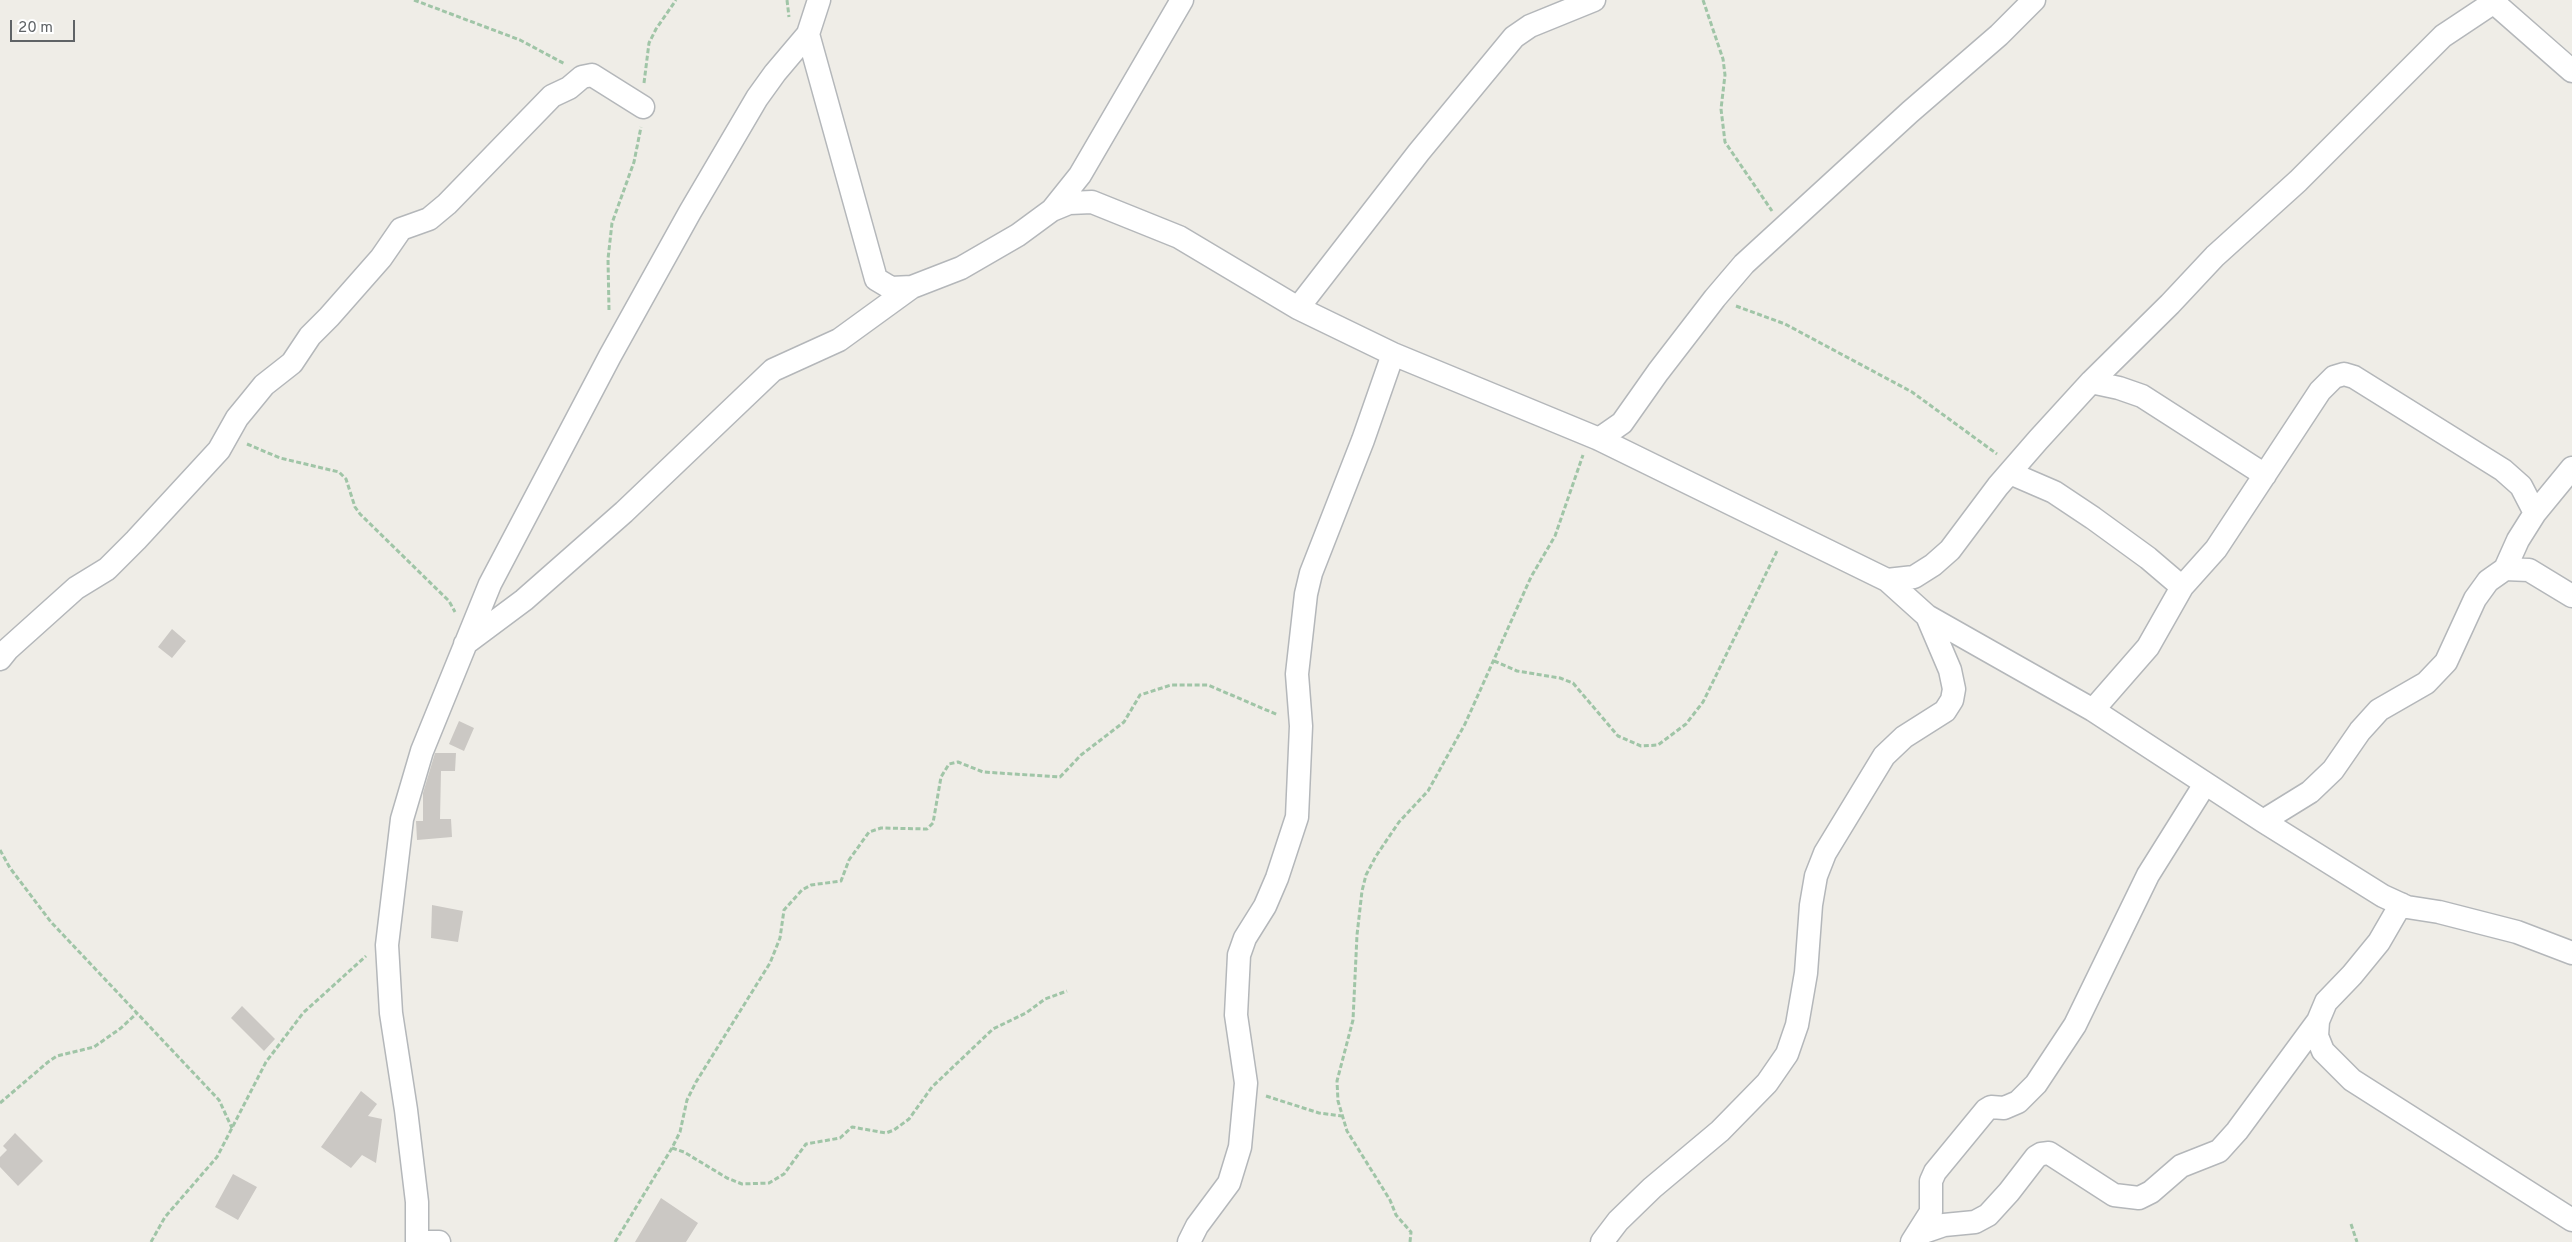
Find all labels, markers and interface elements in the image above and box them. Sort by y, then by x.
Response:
scale bar [12,10,78,42]
text: 20 m [18,19,53,38]

